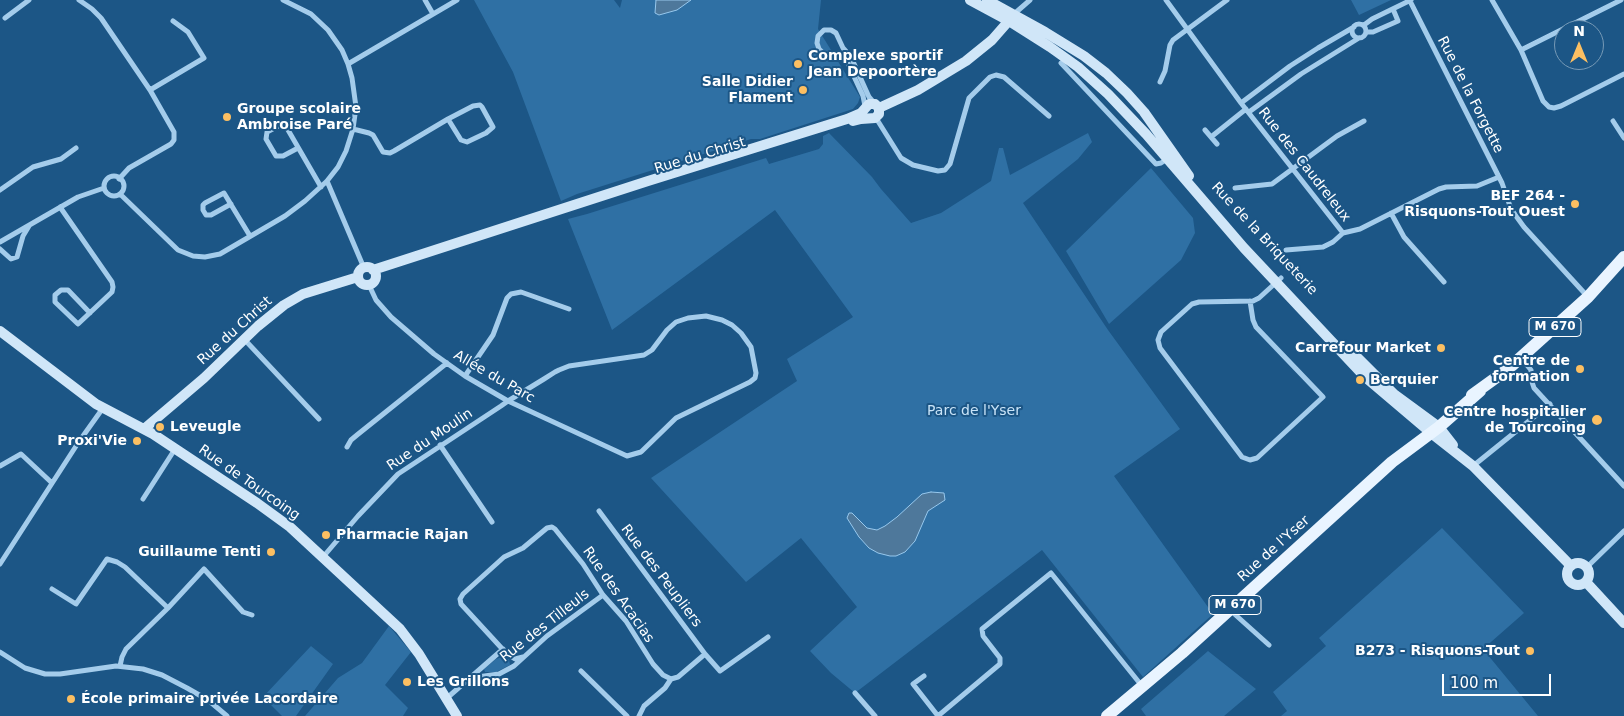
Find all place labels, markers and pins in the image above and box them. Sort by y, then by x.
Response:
place label: Complexe sportif Jean Depoortère [808,48,943,80]
marker: Complexe sportif Jean Depoortère [792,58,804,70]
place label: Salle Didier Flament [702,74,793,106]
marker: Salle Didier Flament [797,84,809,96]
place label: Groupe scolaire Ambroise Paré [237,101,361,134]
marker: Groupe scolaire Ambroise Paré [221,111,233,123]
place label: BEF 264 - Risquons-Tout Ouest [1404,188,1565,220]
marker: BEF 264 - Risquons-Tout Ouest [1569,198,1581,210]
place label: Carrefour Market [1295,340,1431,356]
marker: Carrefour Market [1435,342,1447,354]
place label: Centre de formation [1492,353,1570,386]
marker: Centre de formation [1574,363,1586,375]
place label: Berquier [1370,372,1438,388]
marker: Berquier [1354,374,1366,386]
place label: Centre hospitalier de Tourcoing [1443,404,1586,437]
marker: Centre hospitalier de Tourcoing [1590,413,1604,427]
place label: Leveugle [170,419,241,435]
marker: Leveugle [154,421,166,433]
place label: Proxi'Vie [57,433,127,449]
marker: Proxi'Vie [131,435,143,447]
place label: Pharmacie Rajan [336,527,469,543]
marker: Pharmacie Rajan [320,529,332,541]
place label: Guillaume Tenti [138,544,261,560]
marker: Guillaume Tenti [265,546,277,558]
place label: B273 - Risquons-Tout [1355,643,1520,659]
marker: B273 - Risquons-Tout [1524,645,1536,657]
place label: Les Grillons [417,674,509,690]
marker: Les Grillons [401,676,413,688]
place label: École primaire privée Lacordaire [81,691,338,707]
marker: École primaire privée Lacordaire [65,693,77,705]

